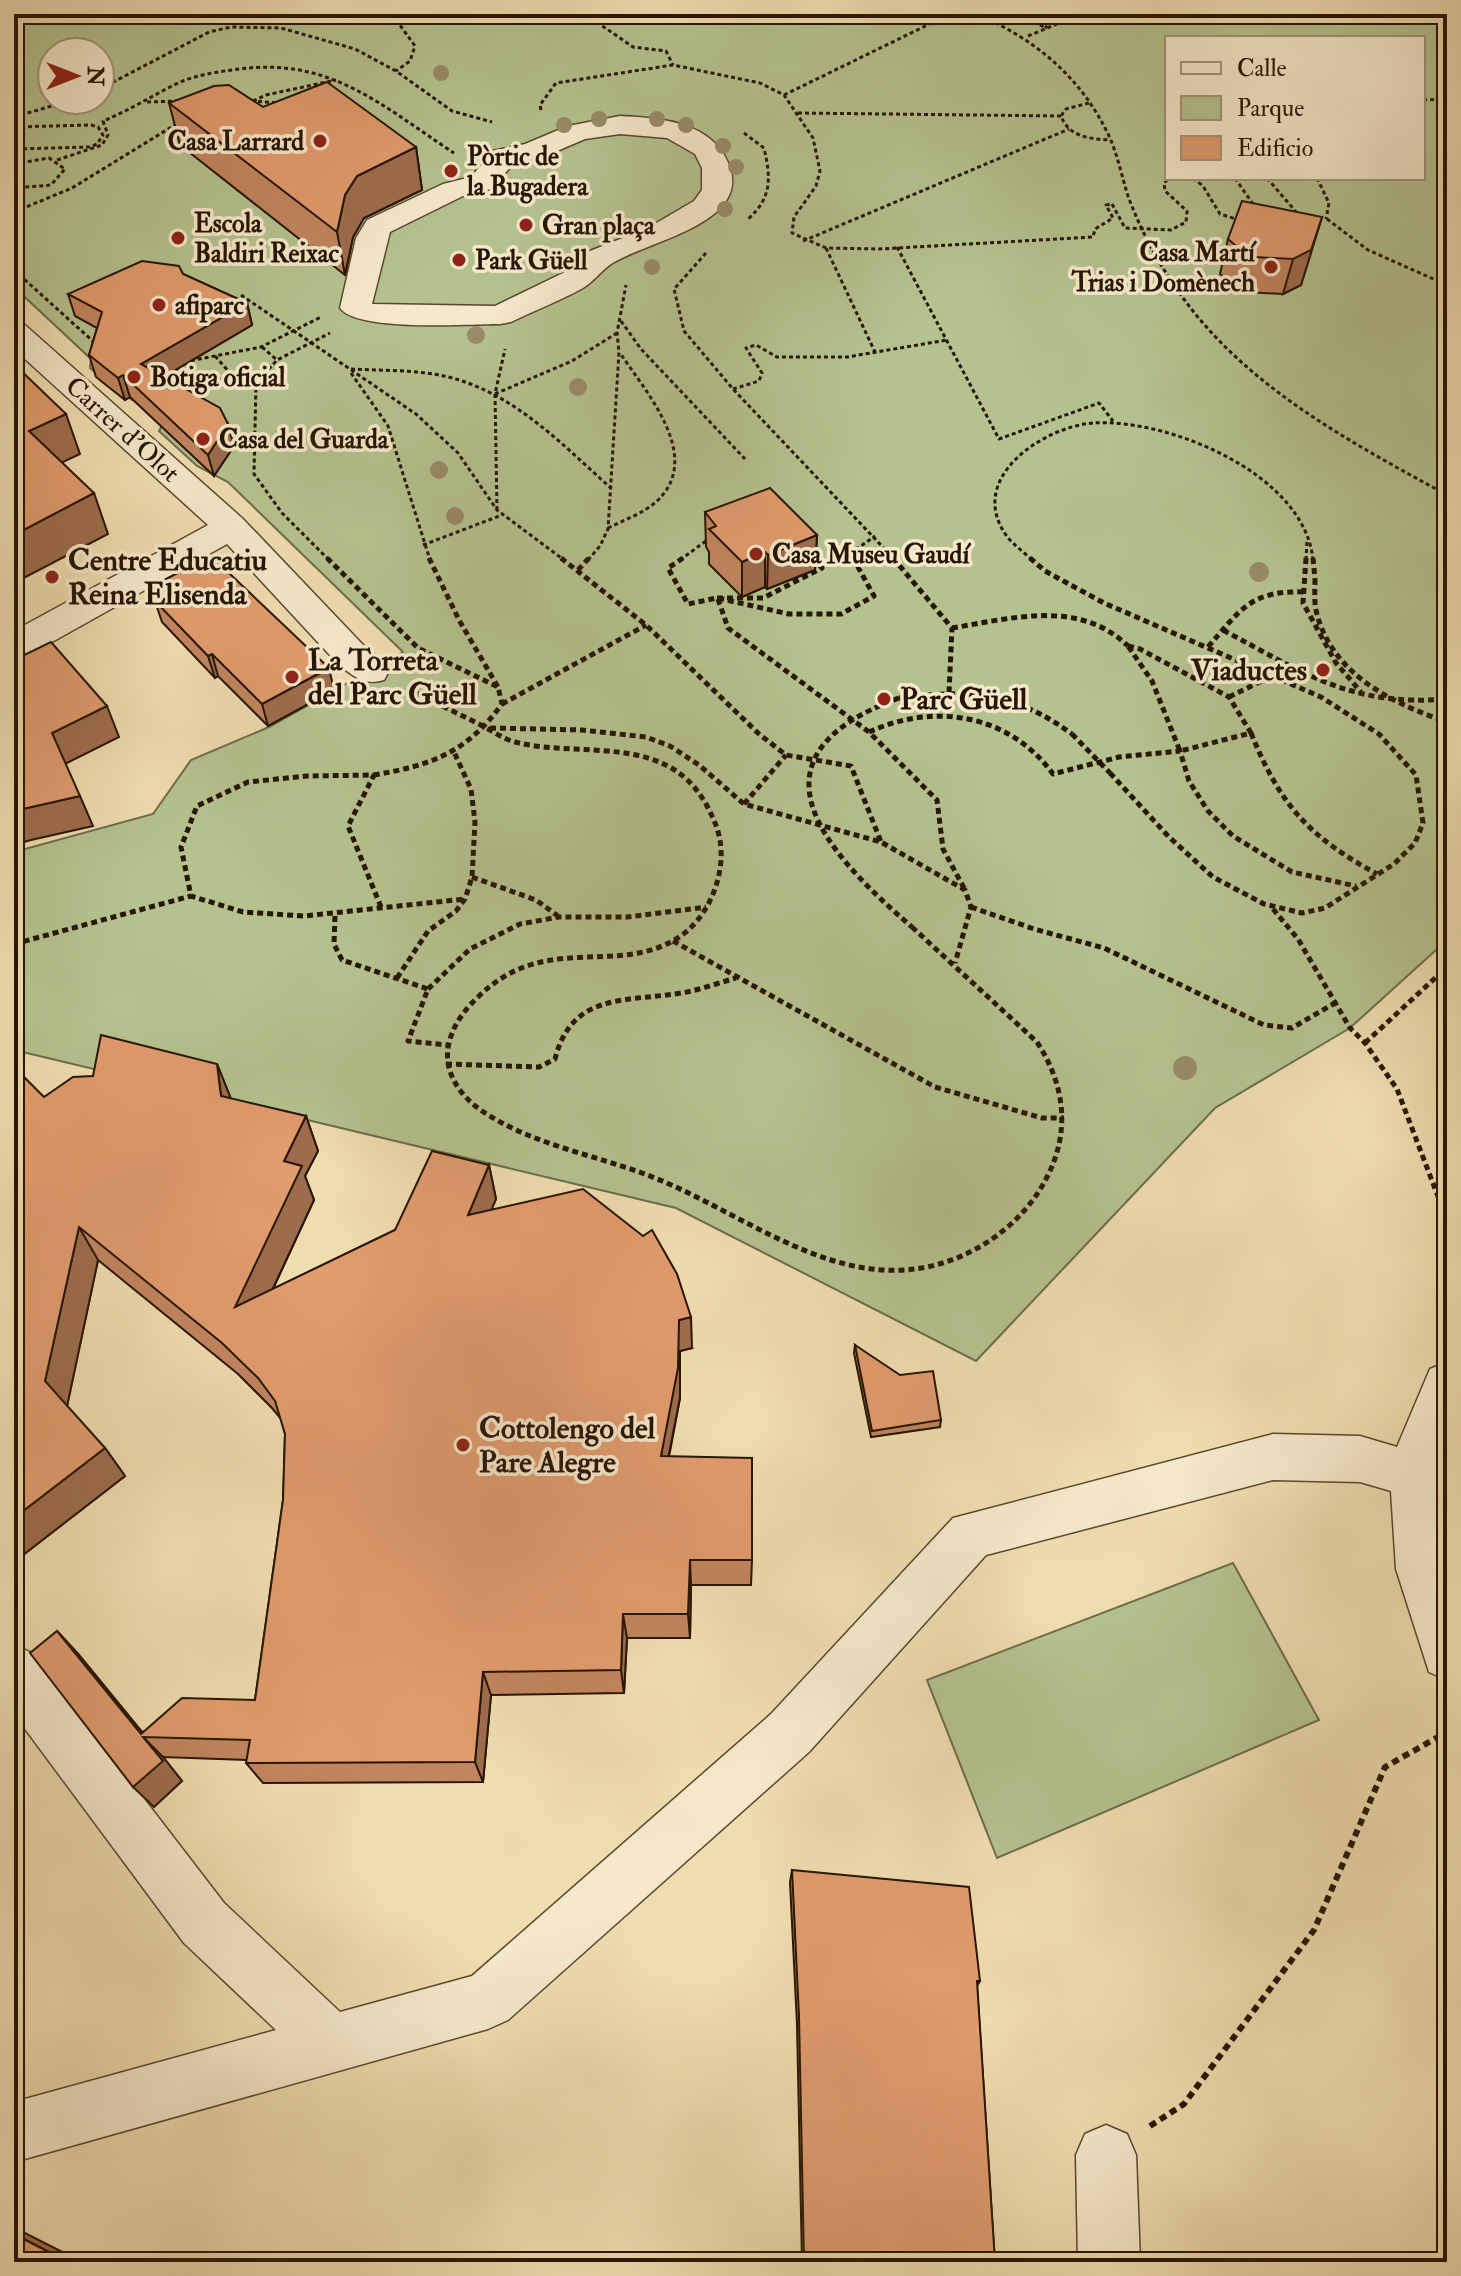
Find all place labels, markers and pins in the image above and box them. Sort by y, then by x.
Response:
place label: Casa Larrard [167,126,304,158]
marker: Casa Larrard [311,132,329,150]
place label: Pòrtic de la Bugadera [466,141,589,204]
marker: Pòrtic de la Bugadera [442,162,460,180]
place label: Escola Baldiri Reixac [194,208,340,270]
place label: Gran plaça [542,210,656,243]
marker: Gran plaça [517,216,535,234]
marker: Escola Baldiri Reixac [169,229,187,247]
place label: Casa Martí Trias i Domènech [1070,237,1257,299]
place label: Park Güell [475,245,588,277]
marker: Park Güell [450,251,468,269]
marker: Casa Martí Trias i Domènech [1262,258,1280,276]
place label: afiparc [175,290,244,323]
marker: afiparc [150,296,168,314]
place label: Botiga oficial [150,362,286,395]
marker: Botiga oficial [125,368,143,386]
place label: Casa del Guarda [219,424,390,456]
marker: Casa del Guarda [194,430,212,448]
place label: Casa Museu Gaudí [772,539,971,571]
place label: Centre Educatiu Reina Elisenda [68,542,267,613]
marker: Casa Museu Gaudí [747,545,765,563]
marker: Centre Educatiu Reina Elisenda [43,568,61,586]
place label: La Torreta del Parc Güell [308,642,477,713]
place label: Viaductes [1190,652,1307,689]
marker: Viaductes [1314,661,1332,679]
marker: La Torreta del Parc Güell [283,668,301,686]
place label: Parc Güell [900,681,1028,718]
marker: Parc Güell [875,690,893,708]
place label: Cottolengo del Pare Alegre [479,1410,655,1481]
marker: Cottolengo del Pare Alegre [454,1436,472,1454]

